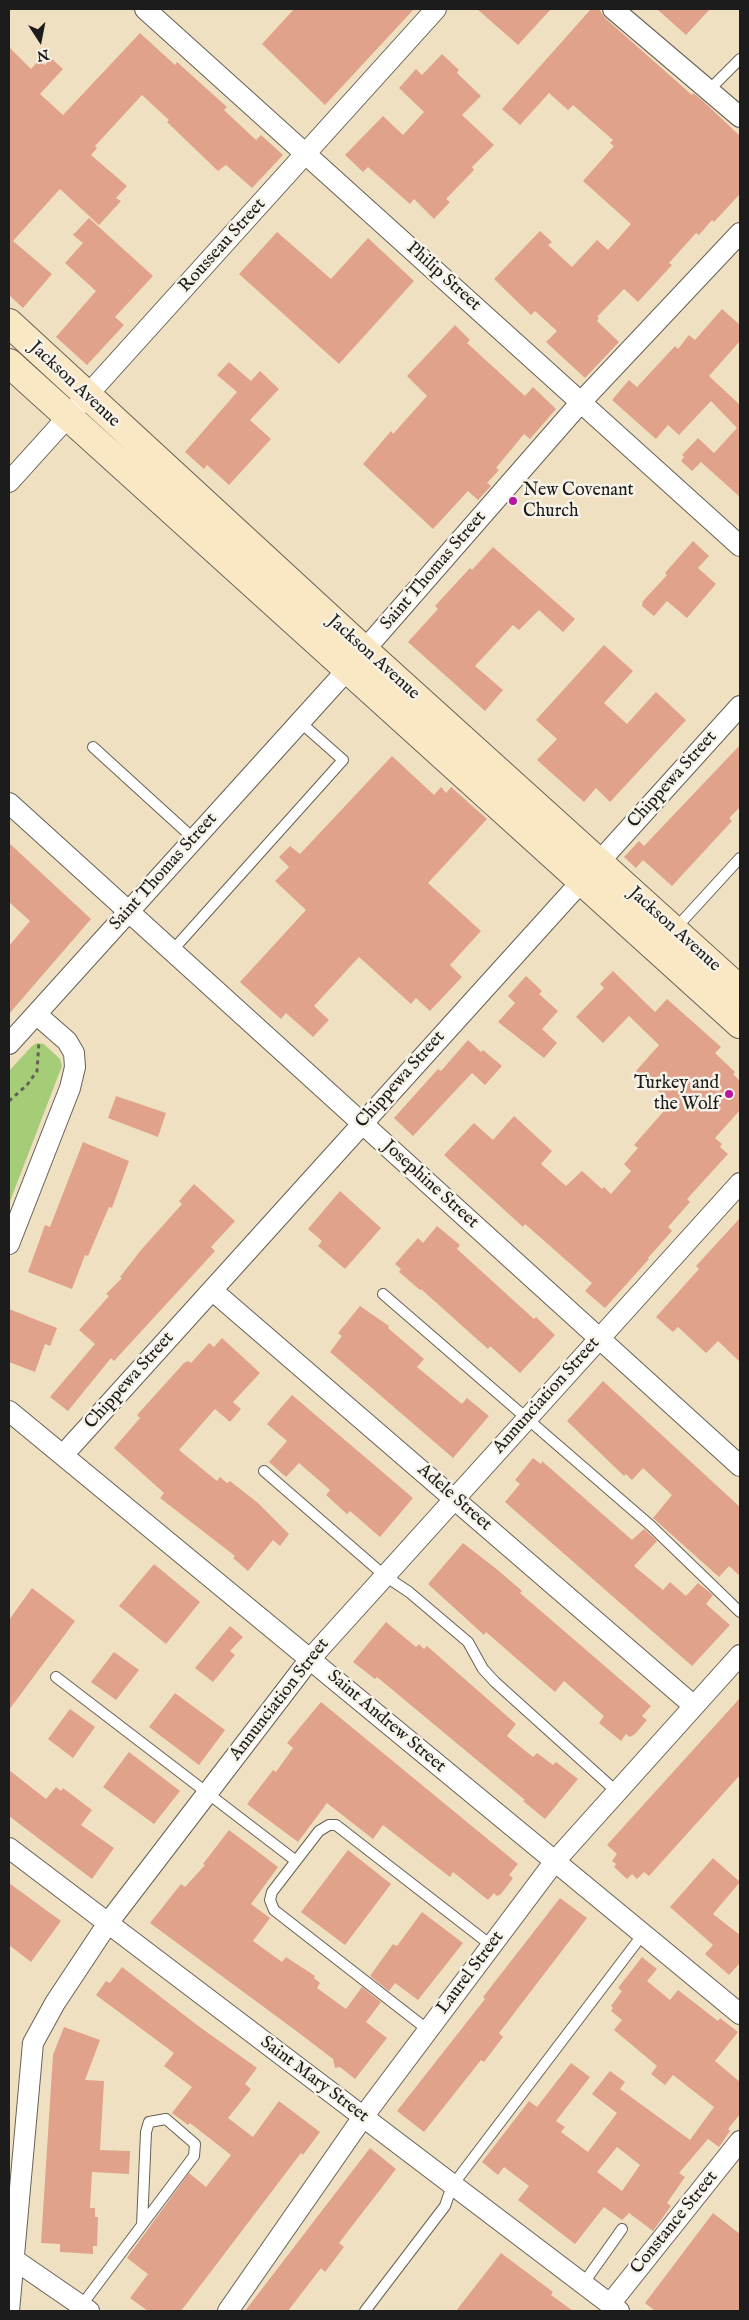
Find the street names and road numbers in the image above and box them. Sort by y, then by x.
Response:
street label: Rousseau Street [175,194,271,298]
street label: Philip Street [401,238,485,316]
street label: Jackson Avenue [24,337,124,433]
street label: Saint Thomas Street [376,507,492,635]
street label: Jackson Avenue [322,611,424,705]
street label: Chippewa Street [624,727,722,833]
street label: Saint Thomas Street [106,809,222,935]
street label: Jackson Avenue [623,883,725,977]
street label: Chippewa Street [352,1027,450,1133]
street label: Josephine Street [378,1136,482,1234]
street label: Chippewa Street [81,1328,179,1434]
street label: Annunciation Street [489,1333,605,1459]
street label: Adele Street [412,1460,496,1536]
street label: Annunciation Street [226,1635,334,1765]
street label: Saint Andrew Street [322,1666,450,1778]
street label: Laurel Street [433,1927,509,2019]
street label: Saint Mary Street [255,2032,373,2128]
street label: Constance Street [627,2167,723,2279]

